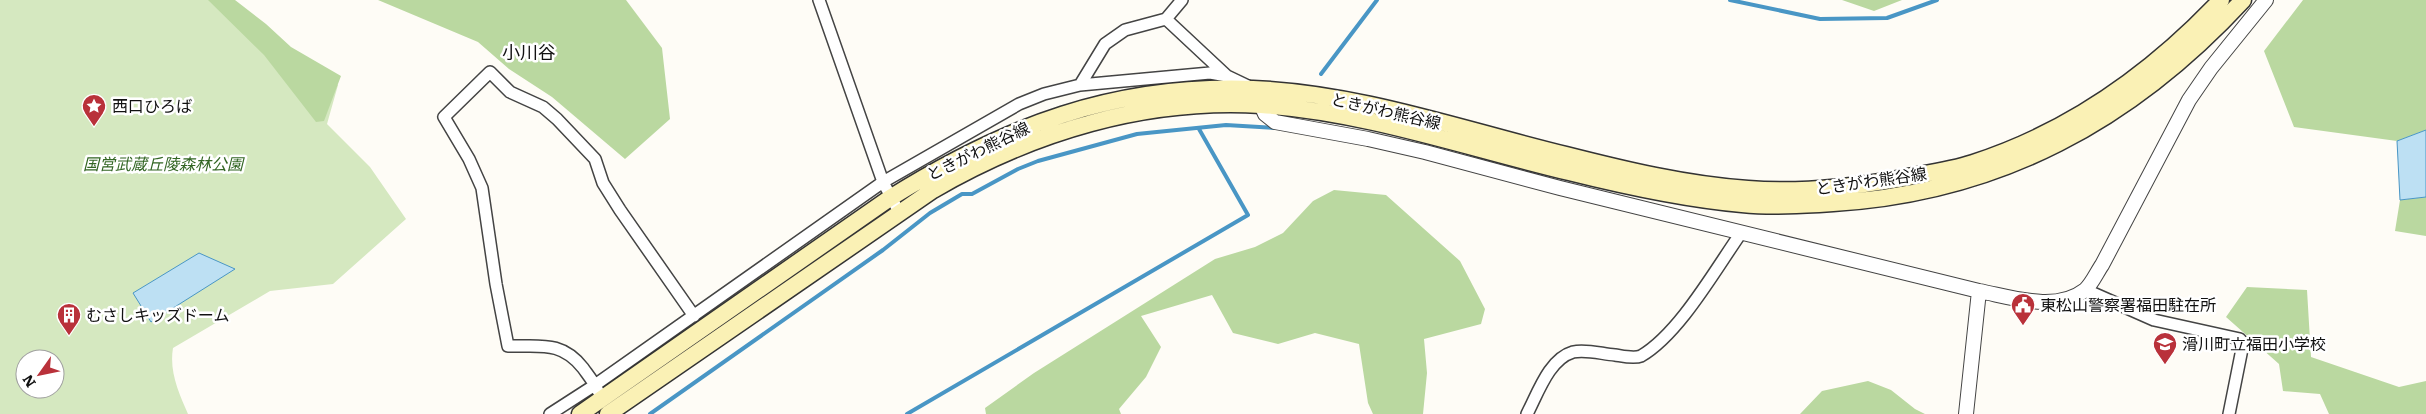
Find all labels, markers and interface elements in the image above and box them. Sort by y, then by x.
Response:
district label: 小川谷 [502,38,556,65]
street label: ときがわ熊谷線 [1329,86,1443,134]
place icon: 西口ひろば [81,93,107,127]
place label: 西口ひろば [112,93,192,117]
street label: ときがわ熊谷線 [922,115,1033,185]
park label: 国営武蔵丘陵森林公園 [83,151,245,175]
street label: ときがわ熊谷線 [1814,160,1928,200]
public building icon: 東松山警察署福田駐在所 [2010,292,2036,326]
place label: 東松山警察署福田駐在所 [2040,292,2216,316]
building icon: むさしキッズドーム [56,302,82,336]
place label: むさしキッズドーム [86,302,230,326]
school or university icon: 滑川町立福田小学校 [2152,331,2178,365]
place label: 滑川町立福田小学校 [2182,331,2326,355]
north arrow [15,349,65,399]
text: N [17,371,40,392]

